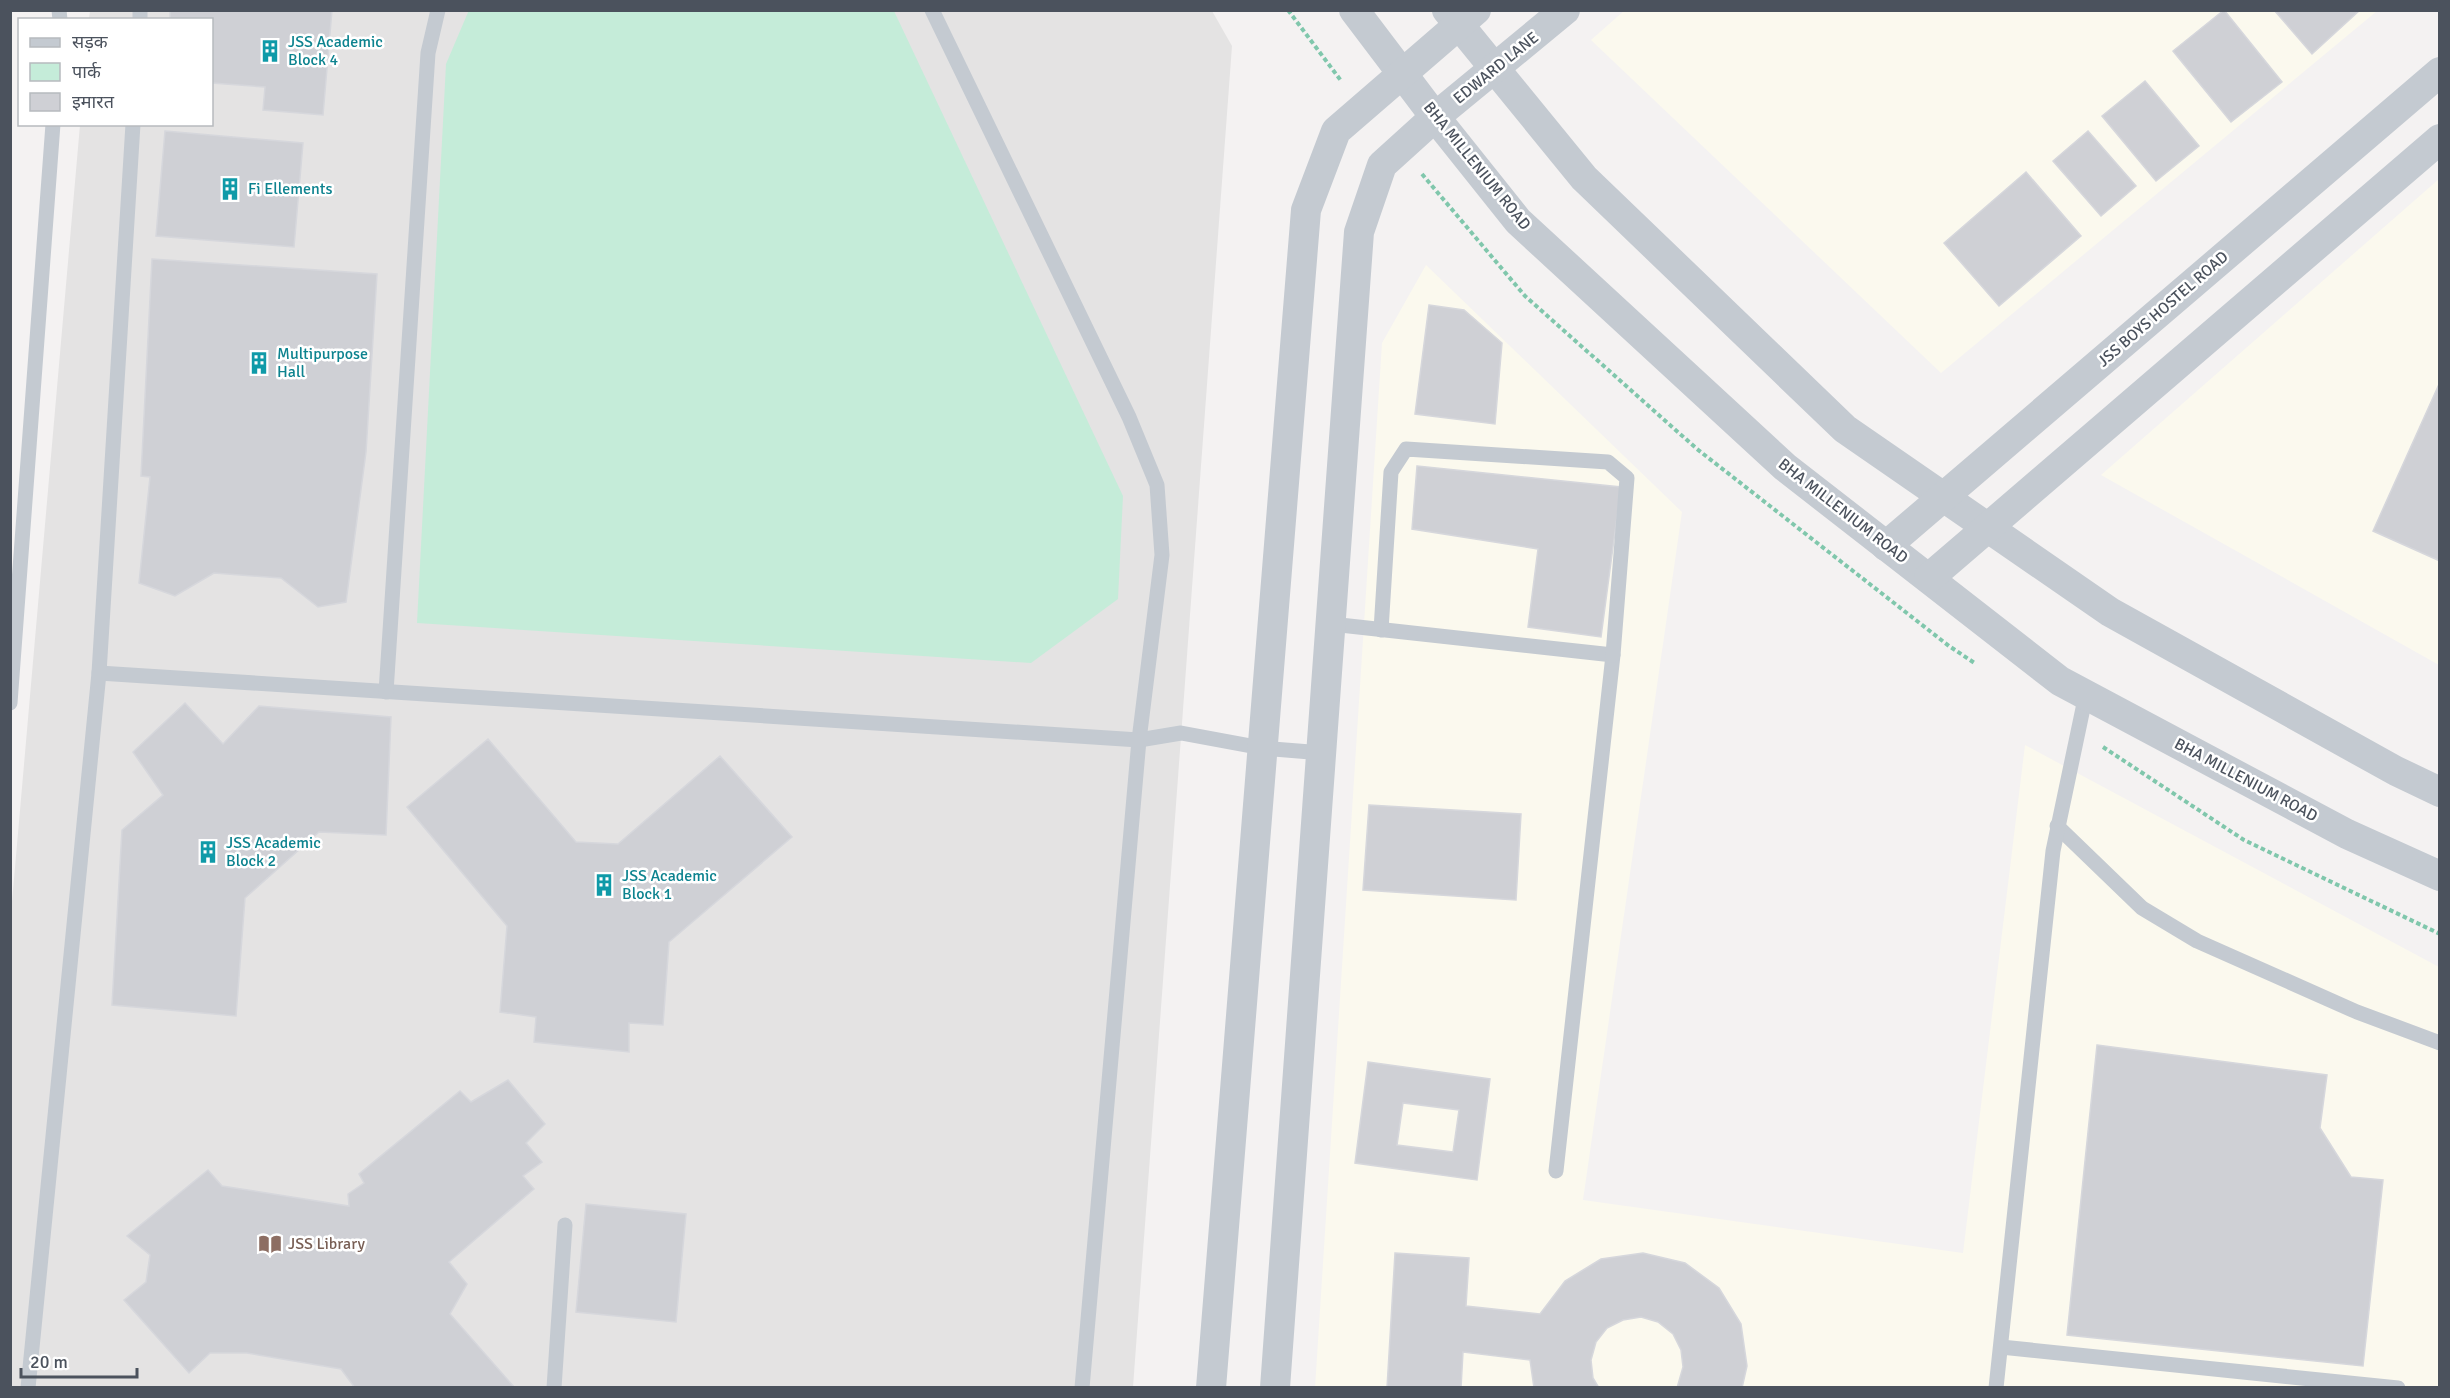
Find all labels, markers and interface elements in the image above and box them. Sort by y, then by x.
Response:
legend [18,18,213,126]
street label: EDWARD LANE [1449,28,1543,108]
text: सड़क [72,31,109,53]
place label: JSS Academic Block 4 [288,32,383,70]
building icon: JSS Academic Block 4 [257,38,283,64]
text: पार्क [72,61,102,83]
text: इमारत [72,91,115,113]
street label: BHA MILLENIUM ROAD [1419,98,1535,234]
building icon: Fi Ellements [217,176,243,202]
place label: Fi Ellements [248,179,332,199]
street label: JSS BOYS HOSTEL ROAD [2094,247,2232,371]
place label: Multipurpose Hall [277,344,368,382]
building icon: Multipurpose Hall [246,350,272,376]
street label: BHA MILLENIUM ROAD [1774,454,1912,568]
street label: BHA MILLENIUM ROAD [2171,734,2321,826]
place label: JSS Academic Block 2 [226,833,321,871]
building icon: JSS Academic Block 2 [195,839,221,865]
place label: JSS Academic Block 1 [622,866,717,904]
building icon: JSS Academic Block 1 [591,872,617,898]
library icon: JSS Library [257,1231,283,1257]
place label: JSS Library [288,1234,365,1254]
scale bar [21,1341,136,1379]
text: 20 m [30,1351,68,1373]

